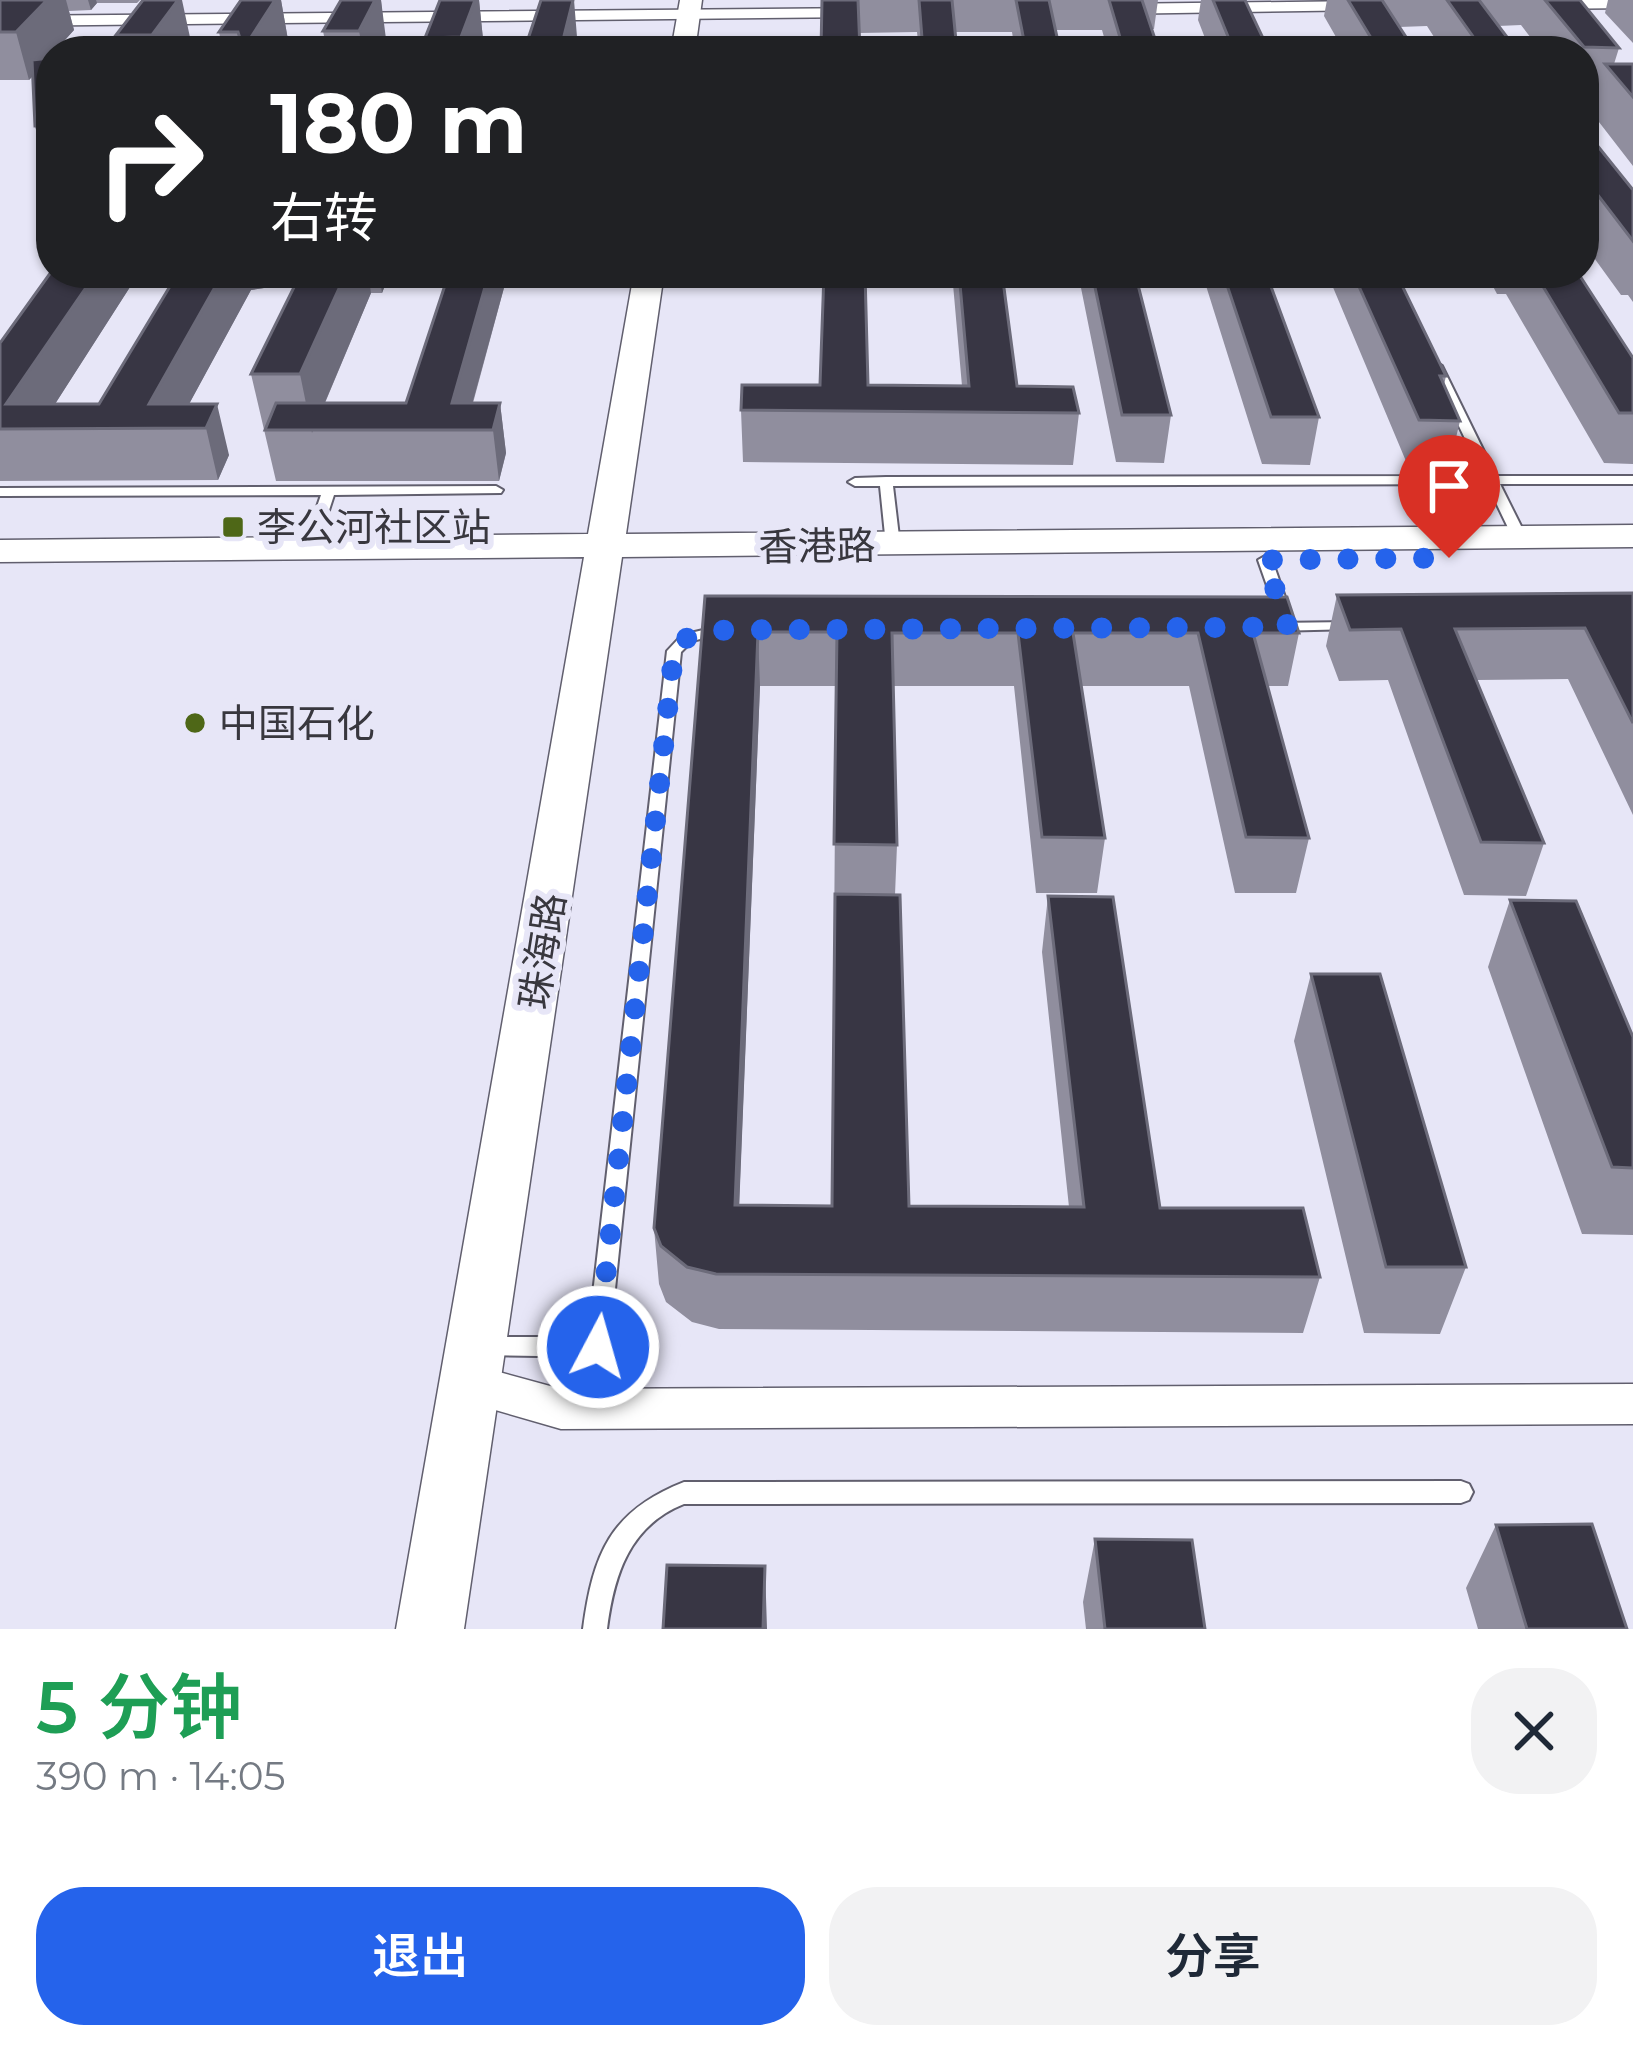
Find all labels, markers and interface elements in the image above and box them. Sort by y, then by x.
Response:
text: 180 m [270,72,527,174]
icon: right [72,84,228,240]
text: 右转 [270,185,378,251]
pin [1398,435,1500,558]
icon: arrive [1416,453,1482,519]
place label: 李公河社区站 [257,503,491,551]
marker: 李公河社区站 [220,514,246,540]
street label: 香港路 [758,521,876,571]
place label: 中国石化 [219,699,375,747]
marker: 中国石化 [182,710,208,736]
street label: 珠海路 [509,889,575,1013]
position arrow [535,1284,661,1410]
text: 5 分钟 [36,1663,242,1751]
button: close [1471,1668,1597,1794]
text: 390 m · 14:05 [36,1752,286,1800]
button: 退出 [36,1887,805,2025]
button: 分享 [829,1887,1597,2025]

